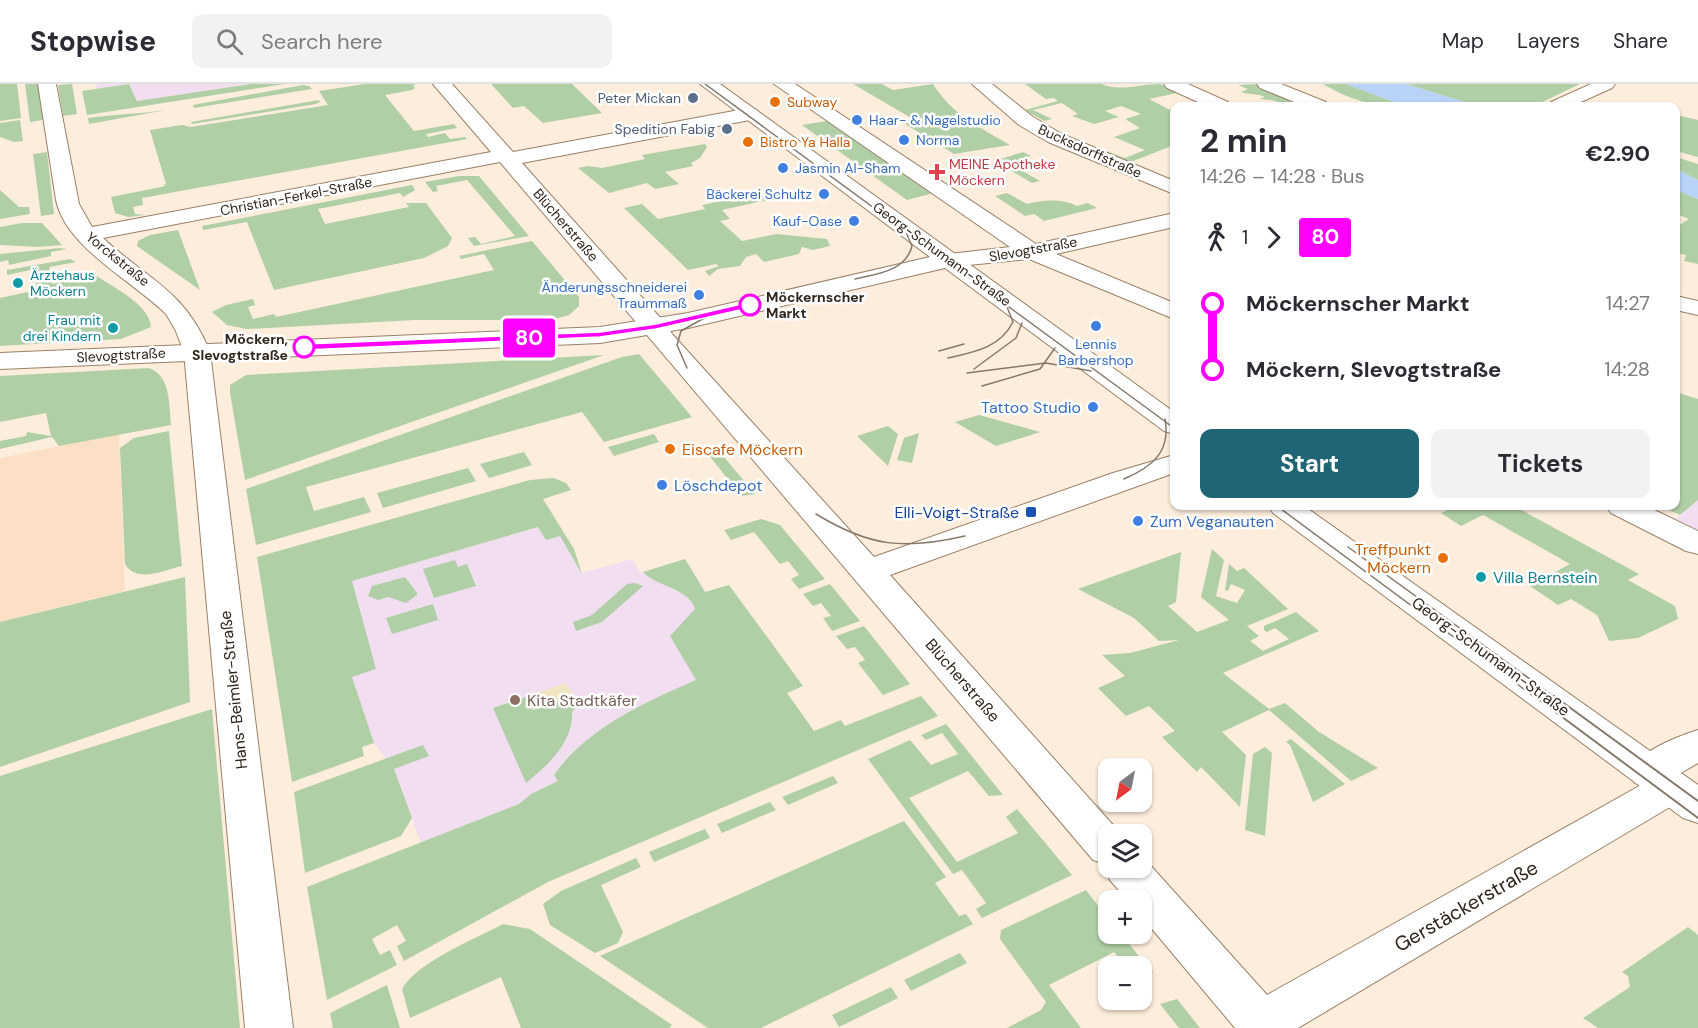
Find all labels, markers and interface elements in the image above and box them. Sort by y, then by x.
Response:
search box [192,14,612,68]
text: Stopwise [30,23,156,60]
icon: search [213,25,246,58]
text: Search here [261,27,382,56]
text: Map [1442,27,1484,55]
text: Layers [1517,27,1580,55]
text: Share [1613,27,1668,55]
place label: Peter Mickan [598,89,681,107]
marker: Peter Mickan [686,91,700,105]
place label: Subway [787,93,837,111]
marker: Subway [768,95,782,109]
place label: Haar- & Nagelstudio [869,111,1001,129]
marker: Haar- & Nagelstudio [850,113,864,127]
text: 2 min [1200,119,1287,162]
place label: Spedition Fabig [615,120,715,138]
street label: Bucksdorffstraße [1035,120,1145,182]
marker: Spedition Fabig [720,122,734,136]
place label: Norma [916,131,959,149]
place label: Bistro Ya Halla [760,133,850,151]
marker: Norma [897,133,911,147]
marker: Bistro Ya Halla [741,135,755,149]
text: €2.90 [1586,139,1650,168]
place label: MEINE Apotheke Möckern [949,155,1055,189]
place label: Jasmin Al-Sham [795,159,901,177]
marker: Jasmin Al-Sham [776,161,790,175]
text: 14:26 – 14:28 · Bus [1200,163,1364,189]
marker: MEINE Apotheke Möckern [930,165,944,179]
street label: Christian-Ferkel-Straße [219,172,374,220]
street label: Blücherstraße [529,185,603,265]
place label: Bäckerei Schultz [706,185,812,203]
marker: Bäckerei Schultz [817,187,831,201]
street label: Georg-Schumann-Straße [869,198,1015,310]
place label: Kauf-Oase [773,212,842,230]
marker: Kauf-Oase [847,214,861,228]
icon: walk [1200,221,1233,254]
icon: forward [1257,221,1290,254]
text: 80 [1311,223,1339,251]
text: 1 [1242,224,1248,250]
street label: Yorckstraße [82,228,154,290]
street label: Slevogtstraße [987,232,1079,266]
place label: Ärztehaus Möckern [30,266,95,300]
marker: Ärztehaus Möckern [11,276,25,290]
place label: Änderungsschneiderei Traummaß [541,278,687,312]
marker: Änderungsschneiderei Traummaß [692,288,706,302]
place label: Möckernscher Markt [766,288,865,322]
text: Möckernscher Markt [1246,289,1470,318]
text: 14:27 [1606,290,1650,316]
marker: Möckernscher Markt [739,294,761,316]
place label: Frau mit drei Kindern [23,311,101,345]
line badge: 80 [502,318,556,358]
marker: Lennis Barbershop [1089,319,1103,333]
marker: Frau mit drei Kindern [106,321,120,335]
text: 80 [515,324,543,352]
place label: Möckern, Slevogtstraße [192,330,288,364]
place label: Lennis Barbershop [1058,335,1134,369]
marker: Möckern, Slevogtstraße [293,336,315,358]
street label: Slevogtstraße [76,344,166,366]
text: Möckern, Slevogtstraße [1246,355,1501,384]
text: 14:28 [1604,356,1650,382]
place label: Tattoo Studio [981,397,1081,418]
marker: Tattoo Studio [1086,400,1100,414]
button: Start [1200,429,1419,498]
button: Tickets [1431,429,1650,498]
place label: Eiscafe Möckern [682,439,803,460]
marker: Eiscafe Möckern [663,442,677,456]
place label: Löschdepot [674,475,763,496]
marker: Löschdepot [655,478,669,492]
place label: Elli-Voigt-Straße [894,502,1019,523]
marker: Elli-Voigt-Straße [1024,505,1038,519]
place label: Zum Veganauten [1150,511,1274,532]
marker: Zum Veganauten [1131,514,1145,528]
place label: Treffpunkt Möckern [1355,539,1431,578]
marker: Treffpunkt Möckern [1436,551,1450,565]
place label: Villa Bernstein [1493,567,1597,588]
marker: Villa Bernstein [1474,570,1488,584]
street label: Georg-Schumann-Straße [1408,592,1574,721]
street label: Hans-Beimler-Straße [215,610,252,770]
street label: Blücherstraße [921,634,1005,726]
place label: Kita Stadtkäfer [527,690,637,711]
marker: Kita Stadtkäfer [508,693,522,707]
north arrow [1098,758,1152,812]
map controls [1098,758,1152,1010]
button: layers [1098,824,1152,878]
street label: Gerstäckerstraße [1389,854,1543,958]
button: + [1098,890,1152,944]
button: − [1098,956,1152,1010]

